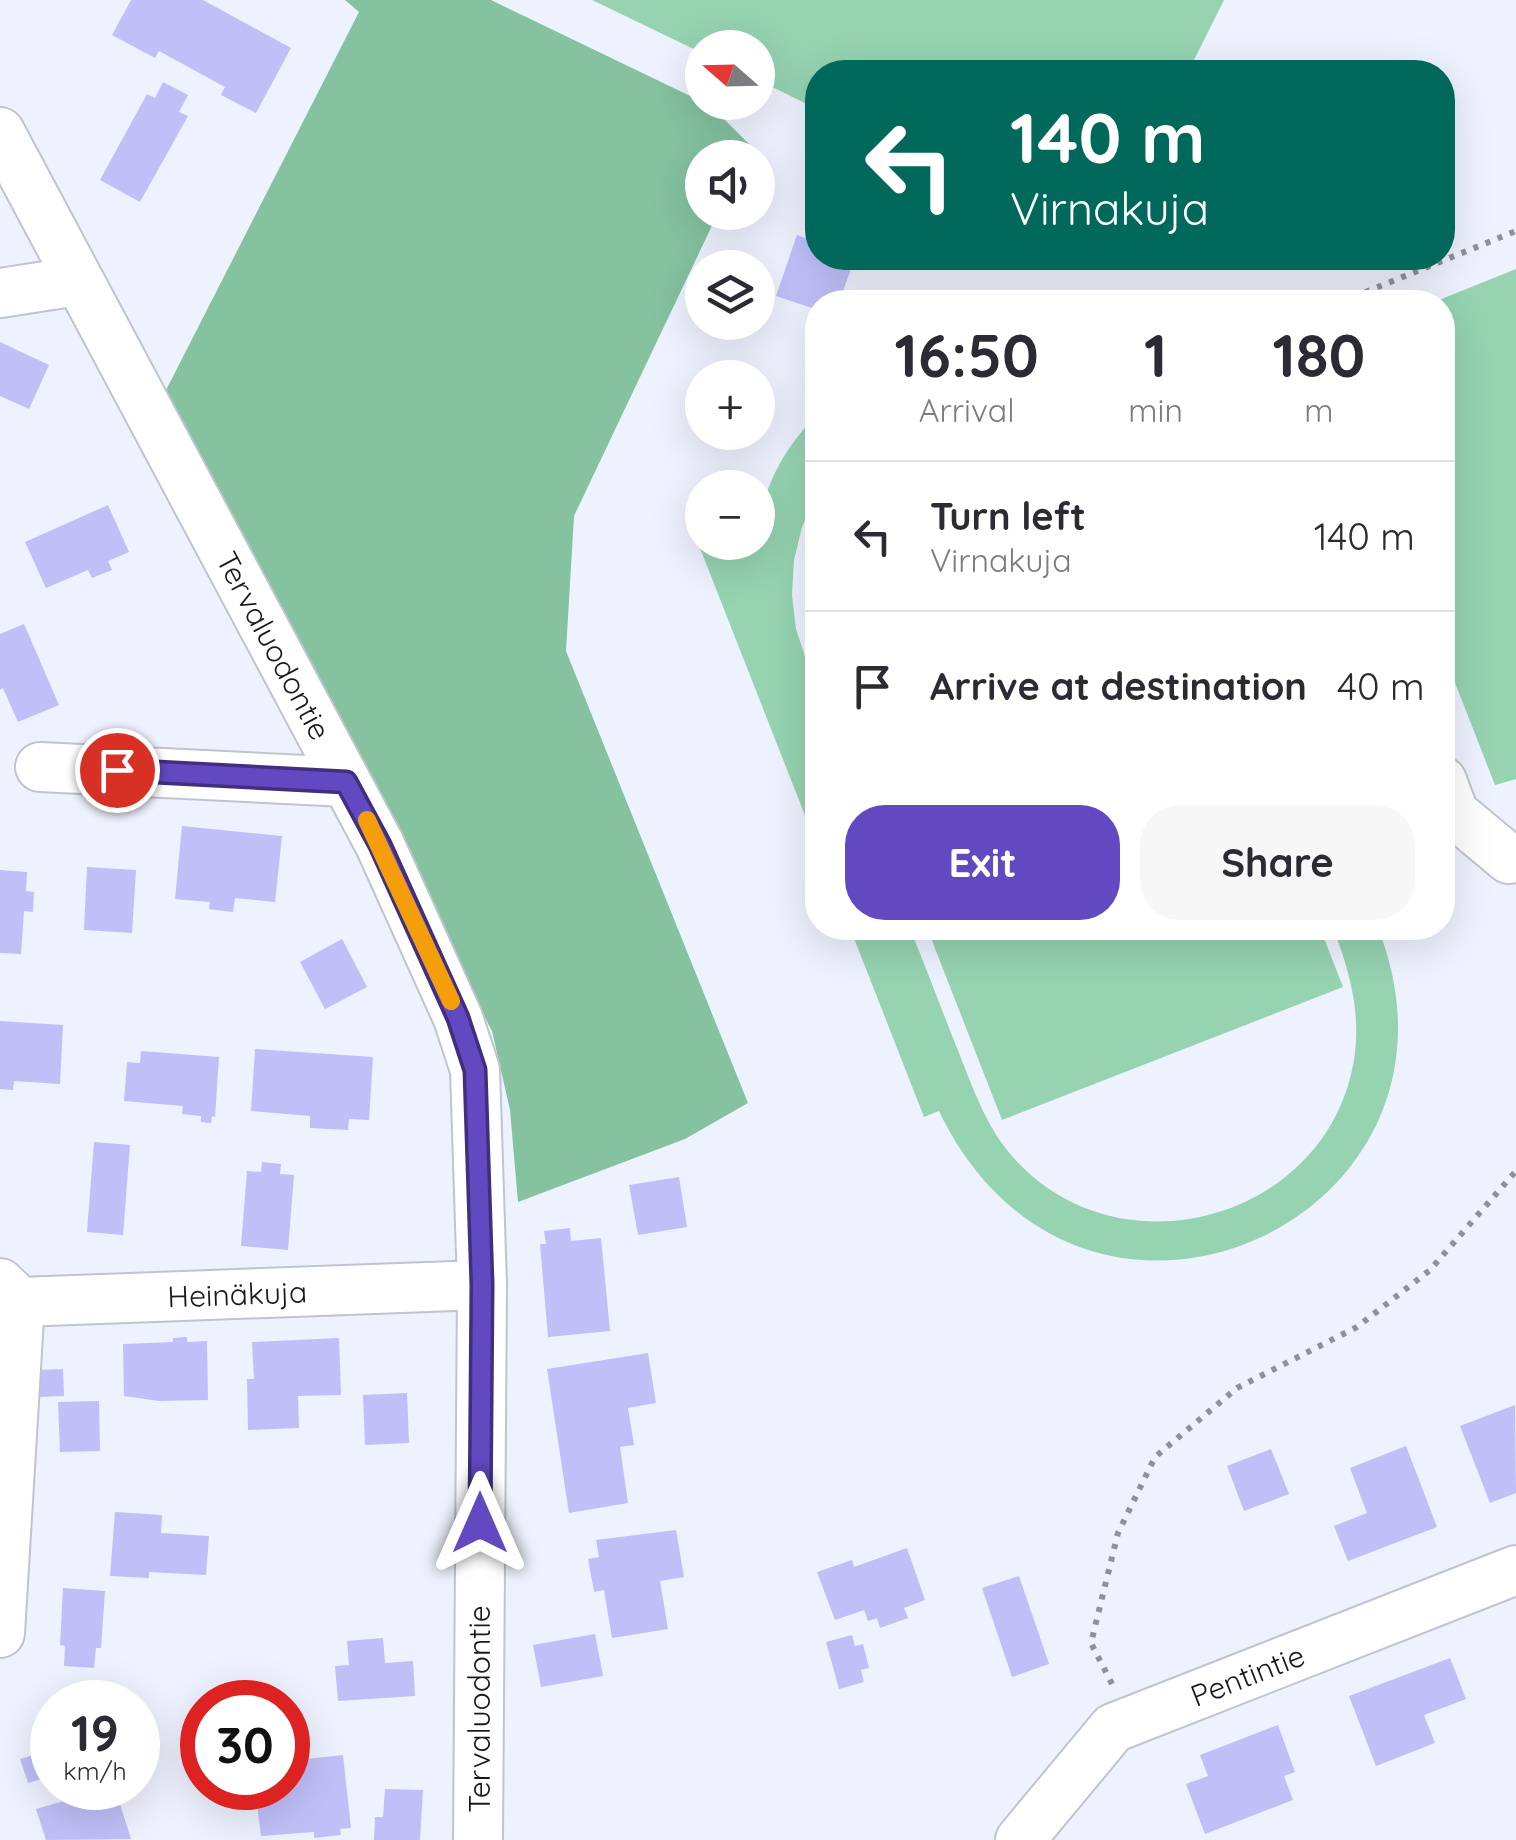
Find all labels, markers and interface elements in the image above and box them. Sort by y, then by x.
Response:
north arrow [685,30,775,120]
map controls [685,30,775,560]
text: 140 m [1010,93,1206,181]
icon: left [845,100,975,230]
button: sound [685,140,775,230]
text: Virnakuja [1010,180,1209,236]
button: layers [685,250,775,340]
text: 16:50 [895,317,1039,392]
text: 1 [1144,317,1167,392]
text: 180 [1272,317,1365,392]
button: + [685,360,775,450]
text: Arrival [919,390,1015,430]
text: min [1128,390,1183,430]
text: m [1304,390,1334,430]
button: − [685,470,775,560]
text: Turn left [930,492,1086,540]
icon: left [845,509,900,564]
text: 140 m [1314,512,1415,560]
text: Virnakuja [930,540,1072,580]
street label: Tervaluodontie [208,545,339,746]
icon: arrive [845,659,900,714]
text: Arrive at destination [930,662,1307,710]
text: 40 m [1337,662,1425,710]
pin [75,728,160,813]
icon: arrive [90,743,145,798]
button: Exit [845,805,1120,920]
button: Share [1140,805,1415,920]
street label: Heinäkuja [167,1272,308,1316]
position arrow [428,1471,532,1575]
street label: Tervaluodontie [460,1605,498,1813]
street label: Pentintie [1185,1636,1310,1715]
speed limit sign: 30 [180,1680,310,1810]
text: 19 [71,1701,119,1764]
text: km/h [63,1755,127,1786]

